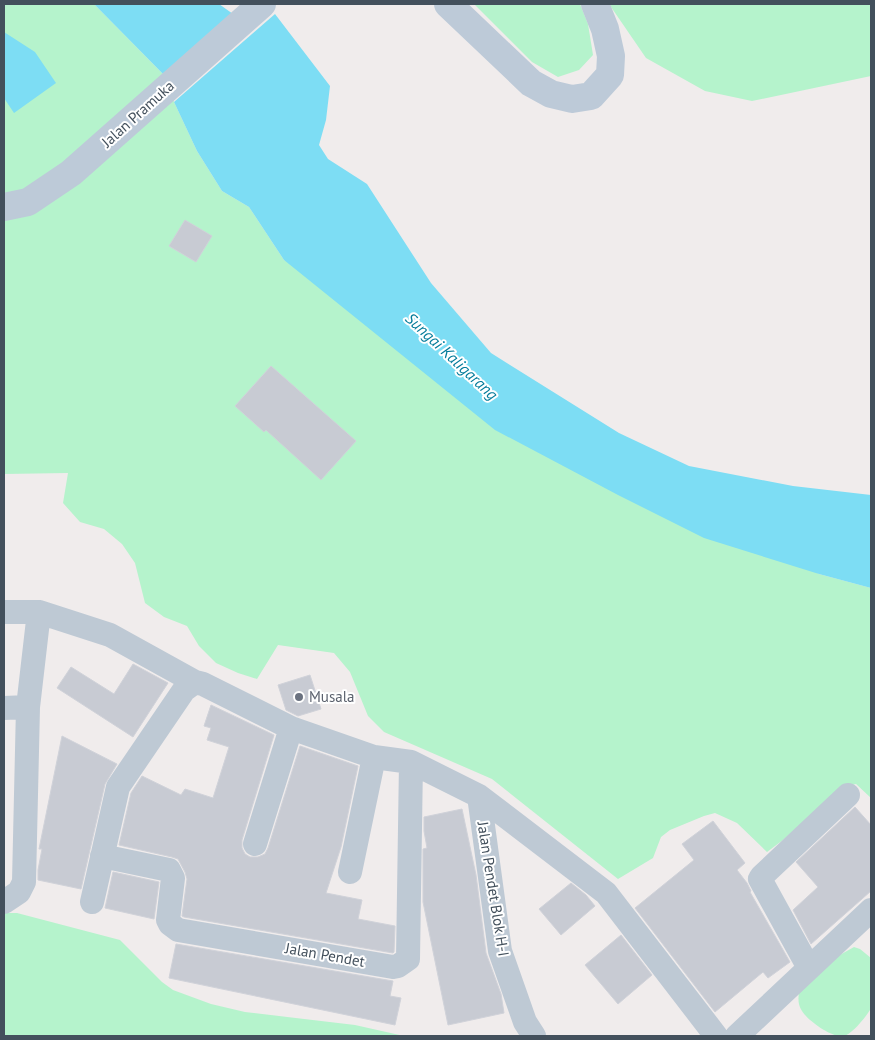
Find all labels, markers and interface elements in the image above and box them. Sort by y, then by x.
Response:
street label: Jalan Pramuka [97,76,178,152]
water label: Sungai Kaligarang [402,308,502,404]
place label: Musala [309,687,355,706]
marker: Musala [293,691,305,703]
street label: Jalan Pendet Blok H-I [473,819,514,958]
street label: Jalan Pendet [283,938,366,971]

